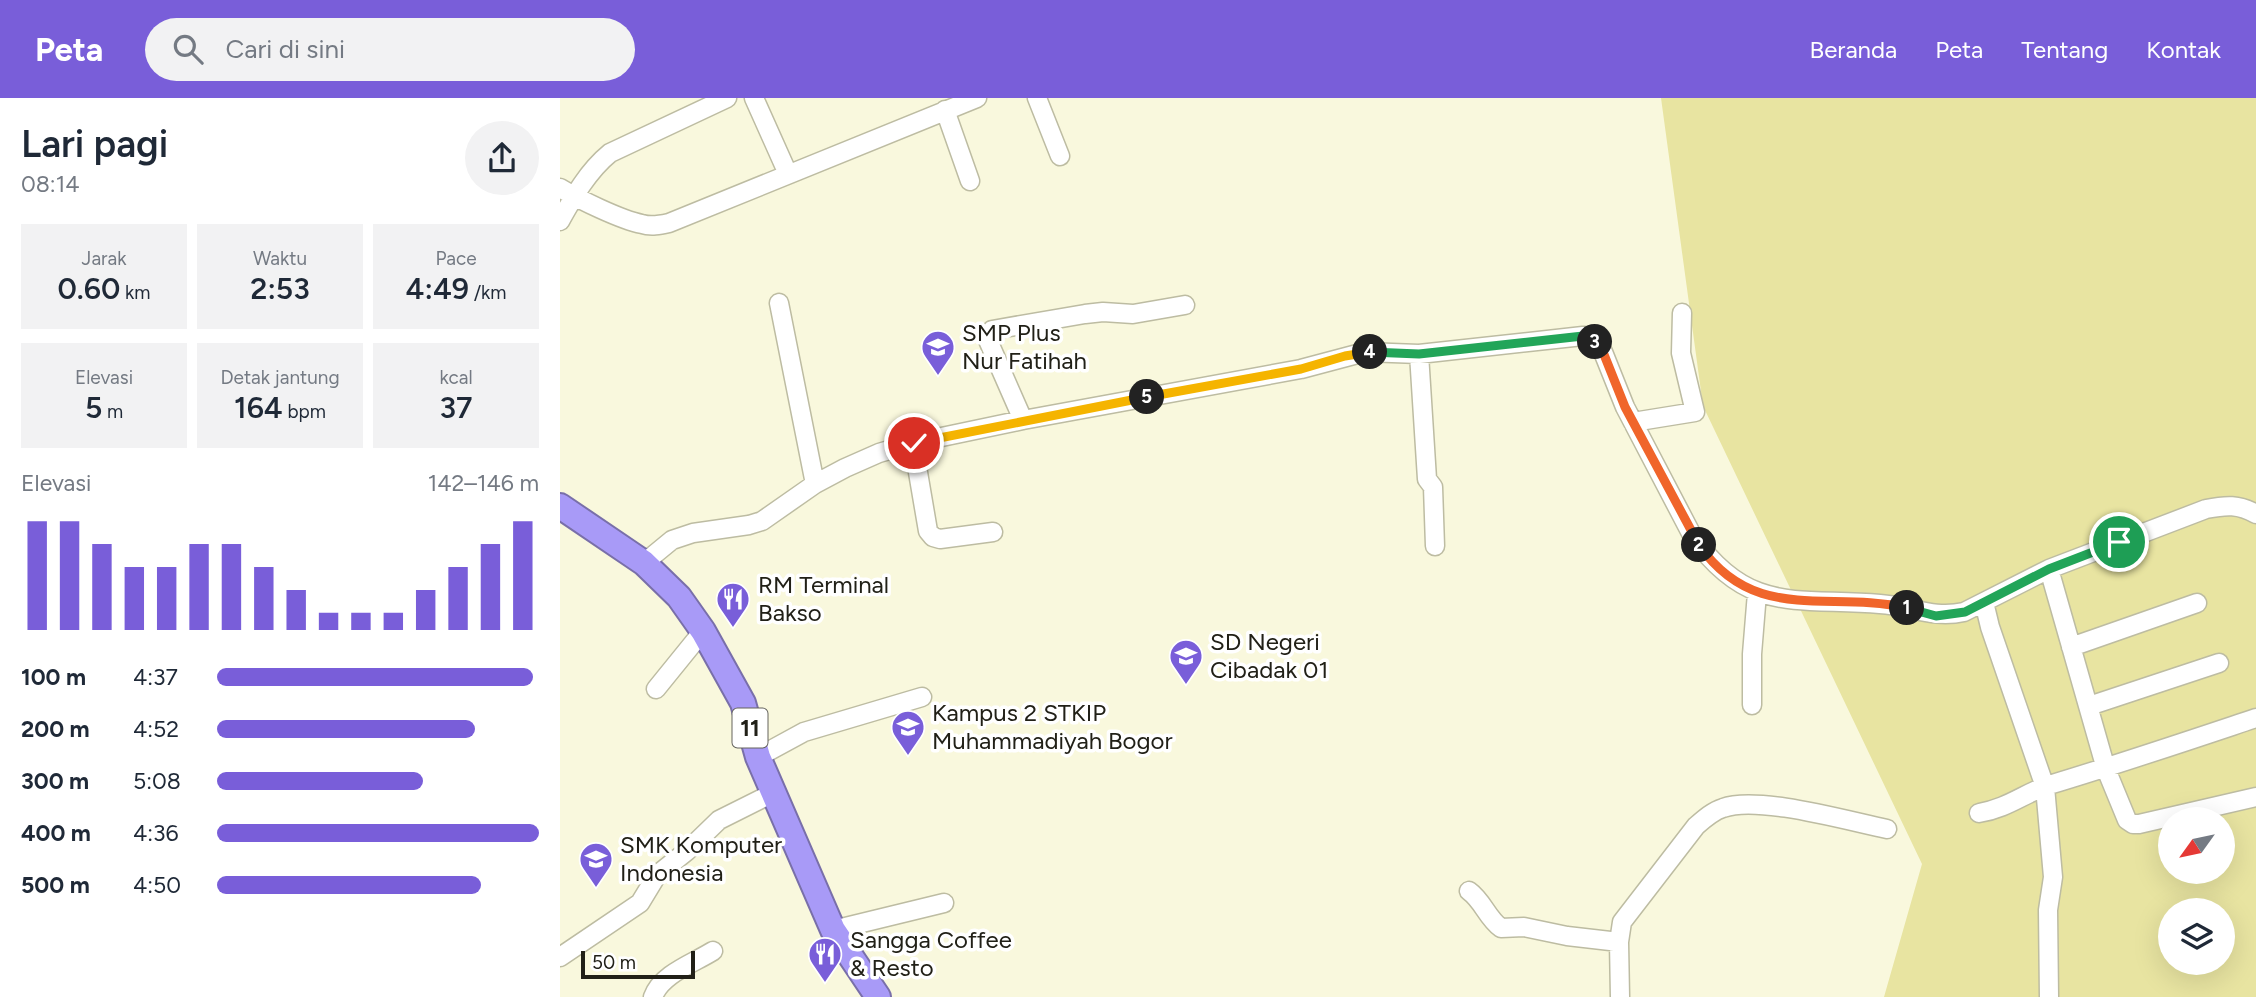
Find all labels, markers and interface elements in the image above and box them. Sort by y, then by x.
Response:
search box [145,18,635,81]
text: Peta [35,30,103,69]
icon: search [169,30,207,68]
text: Cari di sini [225,33,345,65]
text: Beranda [1810,35,1897,64]
text: Peta [1935,35,1983,64]
text: Tentang [2021,35,2108,64]
text: Kontak [2146,35,2221,64]
text: Lari pagi [21,121,168,167]
button: share [465,121,539,195]
text: 08:14 [21,170,79,198]
text: Jarak [82,247,126,270]
text: Waktu [253,247,307,270]
text: Pace [435,247,477,270]
text: 0.60 [58,270,120,307]
text: 2:53 [250,270,310,307]
text: 4:49 [406,270,469,307]
text: km [120,281,150,304]
text: /km [469,281,506,304]
place label: SMP Plus Nur Fatihah [962,318,1087,375]
pin: 3 [1578,324,1612,360]
school or university icon: SMP Plus Nur Fatihah [919,328,957,377]
text: 3 [1589,330,1600,353]
pin: 4 [1352,334,1388,370]
text: 4 [1363,340,1376,363]
text: Elevasi [75,366,133,389]
text: Detak jantung [220,366,340,389]
text: kcal [439,366,473,389]
pin: 5 [1130,380,1164,414]
text: 5 [1141,385,1152,408]
text: 5 [85,389,102,426]
text: 164 [234,389,283,426]
text: 37 [440,389,472,426]
text: m [102,400,123,423]
text: bpm [283,400,326,423]
pin [884,413,944,473]
icon: check [895,424,933,462]
text: Elevasi [21,469,91,497]
text: 142–146 m [428,469,539,497]
pin [2089,512,2149,572]
icon: arrive [2100,523,2138,561]
pin: 2 [1682,528,1716,562]
text: 2 [1693,533,1704,556]
place label: RM Terminal Bakso [758,570,889,627]
restaurant icon: RM Terminal Bakso [714,580,752,629]
pin: 1 [1890,590,1924,626]
text: 1 [1902,596,1911,619]
place label: SD Negeri Cibadak 01 [1210,627,1328,684]
school or university icon: SD Negeri Cibadak 01 [1167,637,1205,686]
text: 100 m [21,663,86,691]
text: 4:37 [133,663,178,691]
place label: Kampus 2 STKIP Muhammadiyah Bogor [932,698,1173,755]
road number: 11 [732,708,768,748]
school or university icon: Kampus 2 STKIP Muhammadiyah Bogor [889,708,927,757]
text: 200 m [21,715,90,743]
text: 4:52 [133,715,179,743]
text: 300 m [21,767,89,795]
text: 5:08 [133,767,181,795]
north arrow [2158,807,2235,884]
map controls [2158,807,2235,975]
text: 400 m [21,819,91,847]
text: 4:36 [133,819,179,847]
place label: SMK Komputer Indonesia [620,830,782,887]
school or university icon: SMK Komputer Indonesia [577,840,615,889]
text: 500 m [21,871,90,899]
text: 4:50 [133,871,181,899]
button: layers [2158,898,2235,975]
place label: Sangga Coffee & Resto [850,925,1012,982]
restaurant icon: Sangga Coffee & Resto [806,935,844,984]
scale bar [581,948,695,980]
text: 50 m [592,951,636,974]

